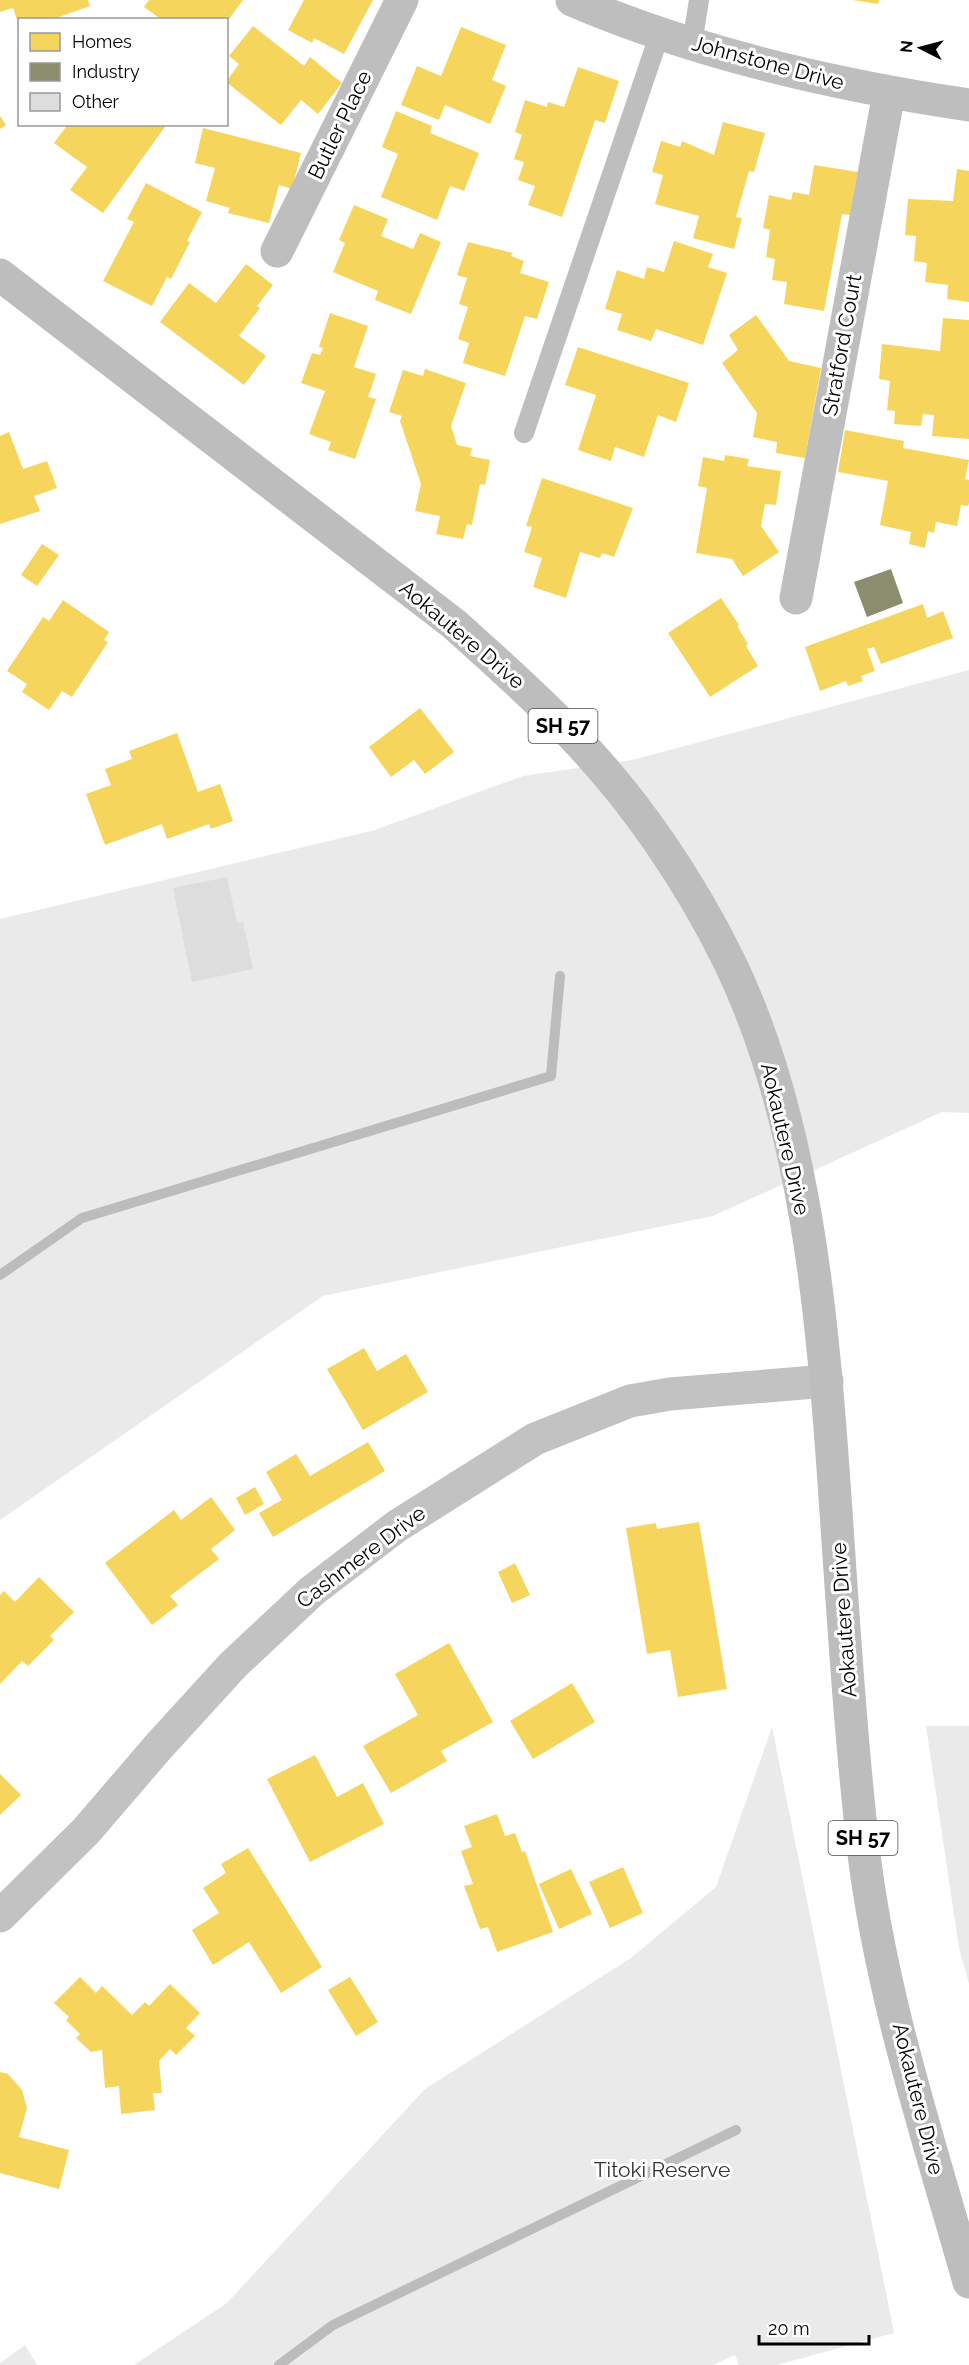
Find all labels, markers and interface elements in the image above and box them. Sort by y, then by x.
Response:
legend [18,18,228,126]
north arrow [891,18,951,78]
street label: Johnstone Drive [689,30,847,95]
text: Homes [72,31,132,52]
text: N [896,39,917,54]
text: Industry [72,61,140,82]
street label: Butler Place [303,66,377,183]
text: Other [72,91,120,112]
street label: Stratford Court [817,272,866,418]
street label: Aokautere Drive [395,575,530,694]
road number: SH 57 [528,709,598,743]
street label: Aokautere Drive [756,1060,815,1217]
street label: Cashmere Drive [291,1500,430,1613]
street label: Aokautere Drive [826,1542,861,1698]
road number: SH 57 [828,1821,898,1855]
street label: Aokautere Drive [888,2020,949,2177]
park label: Titoki Reserve [594,2157,730,2182]
scale bar [759,2308,868,2346]
text: 20 m [768,2318,810,2339]

